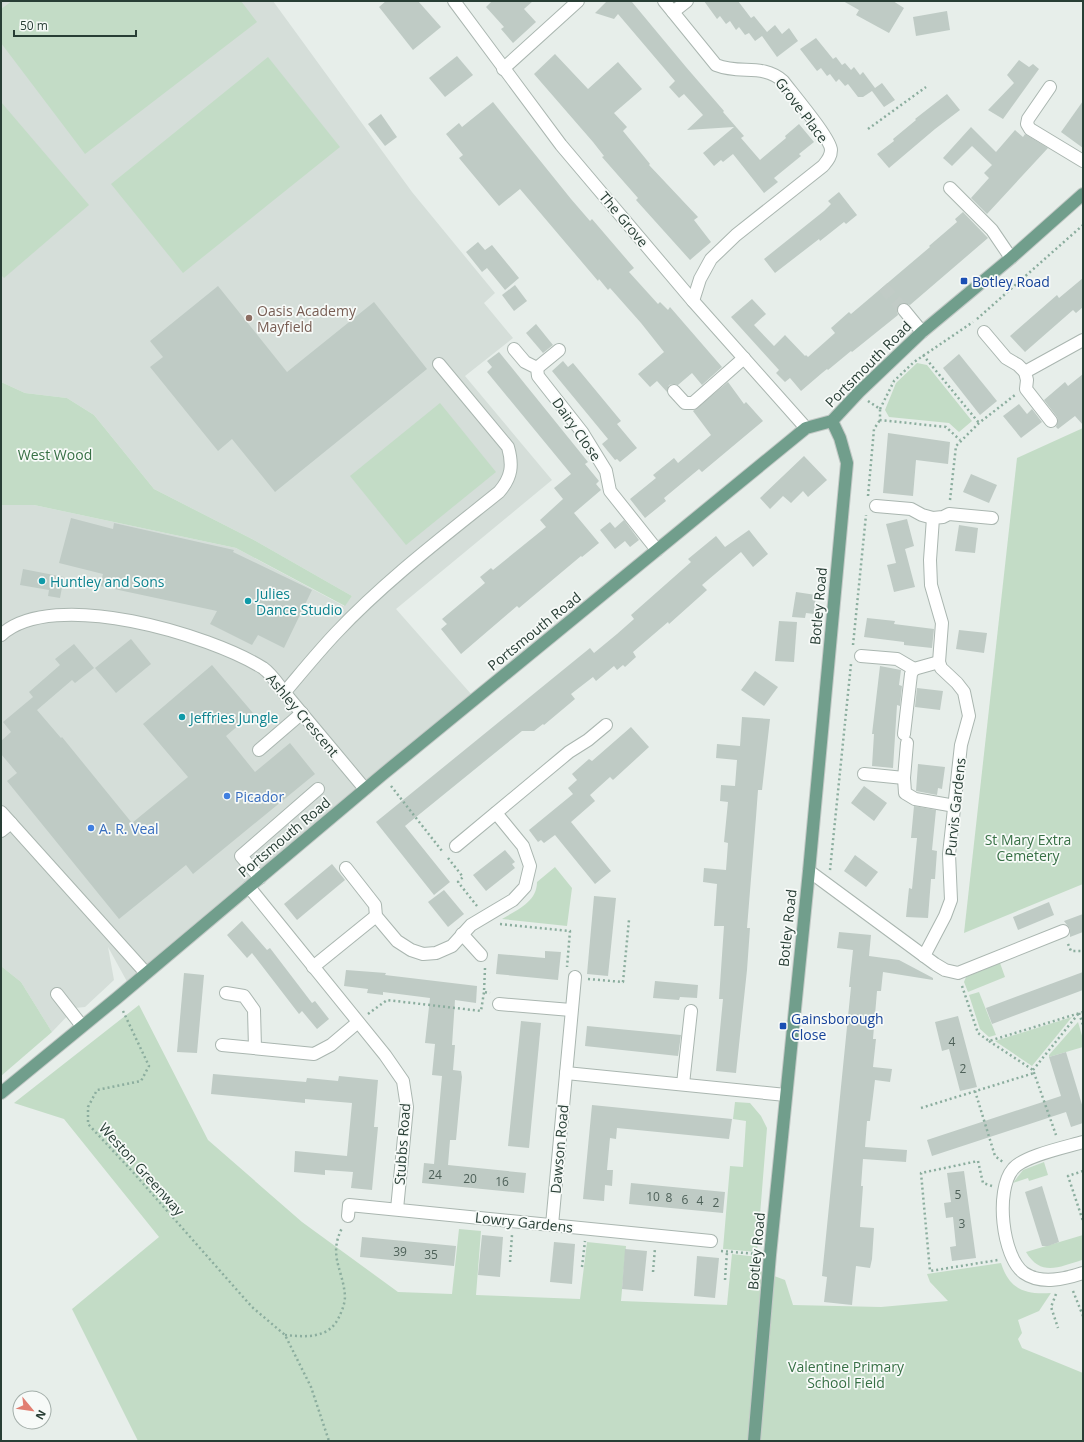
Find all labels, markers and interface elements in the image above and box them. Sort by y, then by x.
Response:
scale bar [14,12,136,38]
text: 50 m [20,17,48,34]
street label: Grove Place [771,73,833,147]
street label: The Grove [595,187,653,251]
place label: Botley Road [972,272,1050,291]
marker: Botley Road [959,276,969,286]
place label: Oasis Academy Mayfield [257,301,357,336]
marker: Oasis Academy Mayfield [244,313,254,323]
street label: Portsmouth Road [821,317,915,411]
street label: Dairy Close [548,394,606,465]
park label: West Wood [18,445,92,464]
street label: Botley Road [805,566,831,646]
place label: Huntley and Sons [50,572,165,591]
marker: Huntley and Sons [37,576,47,586]
place label: Julies Dance Studio [254,584,343,619]
street label: Portsmouth Road [483,587,585,675]
marker: Julies Dance Studio [243,596,253,606]
street label: Ashley Crescent [262,669,344,761]
place label: Jeffries Jungle [188,708,279,727]
marker: Jeffries Jungle [177,712,187,722]
street label: Purvis Gardens [940,756,970,857]
place label: Picador [235,787,284,806]
marker: Picador [222,791,232,801]
street label: Portsmouth Road [234,793,334,881]
place label: A. R. Veal [99,819,159,838]
marker: A. R. Veal [86,823,96,833]
park label: St Mary Extra Cemetery [985,830,1071,865]
street label: Botley Road [773,888,801,968]
place label: Gainsborough Close [791,1009,884,1044]
marker: Gainsborough Close [778,1021,788,1031]
house number: 4 [949,1033,956,1050]
house number: 2 [960,1060,967,1077]
street label: Stubbs Road [390,1102,414,1186]
street label: Dawson Road [546,1104,572,1194]
street label: Weston Greenway [95,1118,190,1220]
house number: 24 [428,1166,442,1183]
house number: 20 [463,1170,477,1187]
house number: 16 [495,1173,509,1190]
house number: 5 [955,1186,962,1203]
house number: 10 [646,1188,660,1205]
house number: 8 [666,1189,673,1206]
house number: 6 [682,1191,689,1208]
house number: 4 [697,1192,704,1209]
house number: 2 [713,1194,720,1211]
street label: Lowry Gardens [474,1207,574,1237]
street label: Botley Road [743,1211,769,1291]
house number: 3 [959,1215,966,1232]
house number: 39 [393,1243,407,1260]
house number: 35 [424,1246,438,1263]
park label: Valentine Primary School Field [788,1357,905,1392]
north arrow [12,1390,52,1430]
text: N [32,1408,50,1423]

